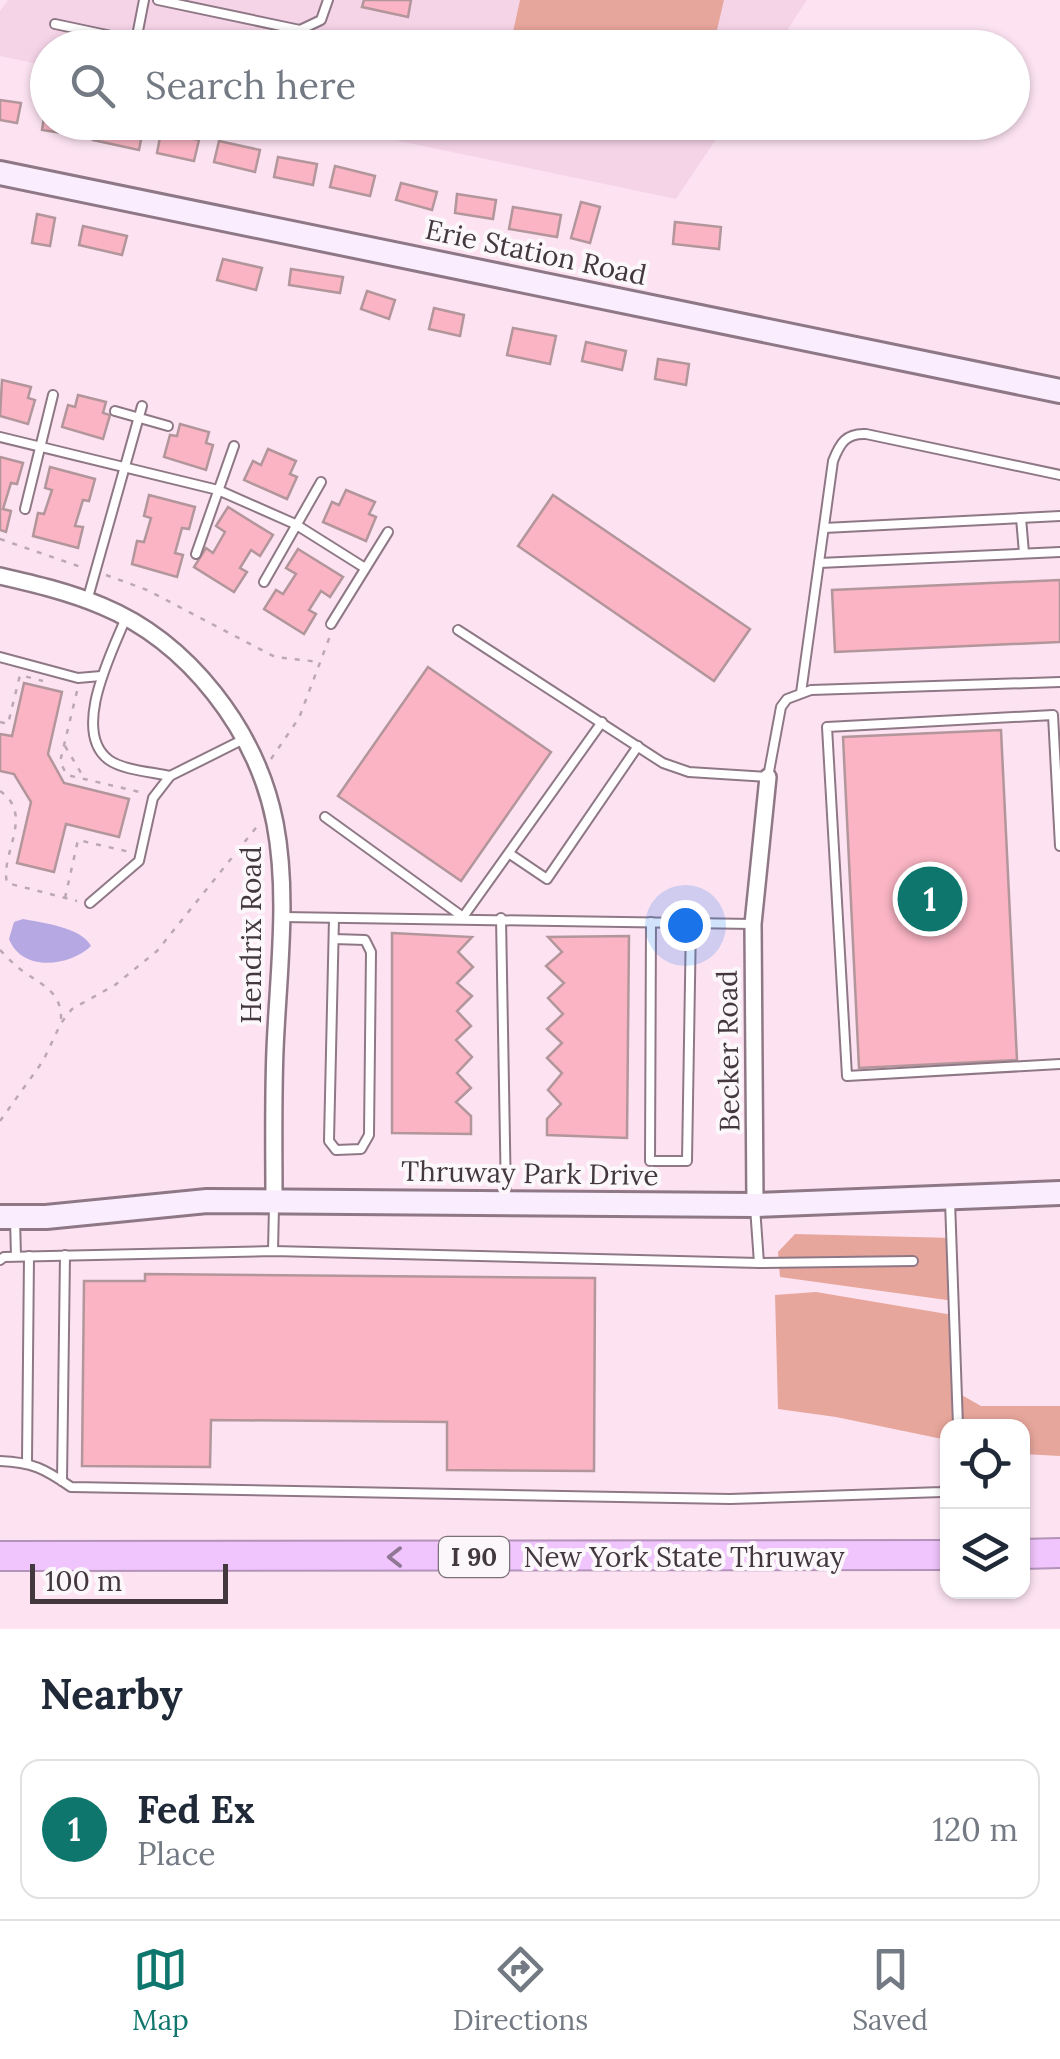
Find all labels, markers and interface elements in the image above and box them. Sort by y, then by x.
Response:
search box [30,30,1030,140]
icon: search [65,58,120,113]
text: Search here [145,61,356,109]
street label: Erie Station Road [422,211,650,293]
street label: Hendrix Road [233,846,269,1024]
pin: 1 [898,862,962,936]
your location [660,900,711,951]
street label: Becker Road [709,970,747,1132]
street label: Thruway Park Drive [401,1153,659,1193]
map controls [940,1419,1030,1599]
button: locate [940,1419,1030,1509]
button: layers [940,1509,1030,1599]
road number: I 90 [439,1537,509,1577]
street label: New York State Thruway [523,1539,845,1575]
one-way arrow [387,1546,402,1568]
scale bar [30,1559,228,1604]
text: 100 m [45,1563,122,1599]
text: Nearby [40,1667,183,1721]
text: Fed Ex [137,1785,255,1833]
text: 1 [68,1809,81,1850]
text: 120 m [932,1809,1018,1850]
text: Place [137,1833,216,1874]
tab: Map [132,1942,189,2038]
tab: Directions [453,1942,588,2038]
tab: Saved [852,1942,928,2038]

